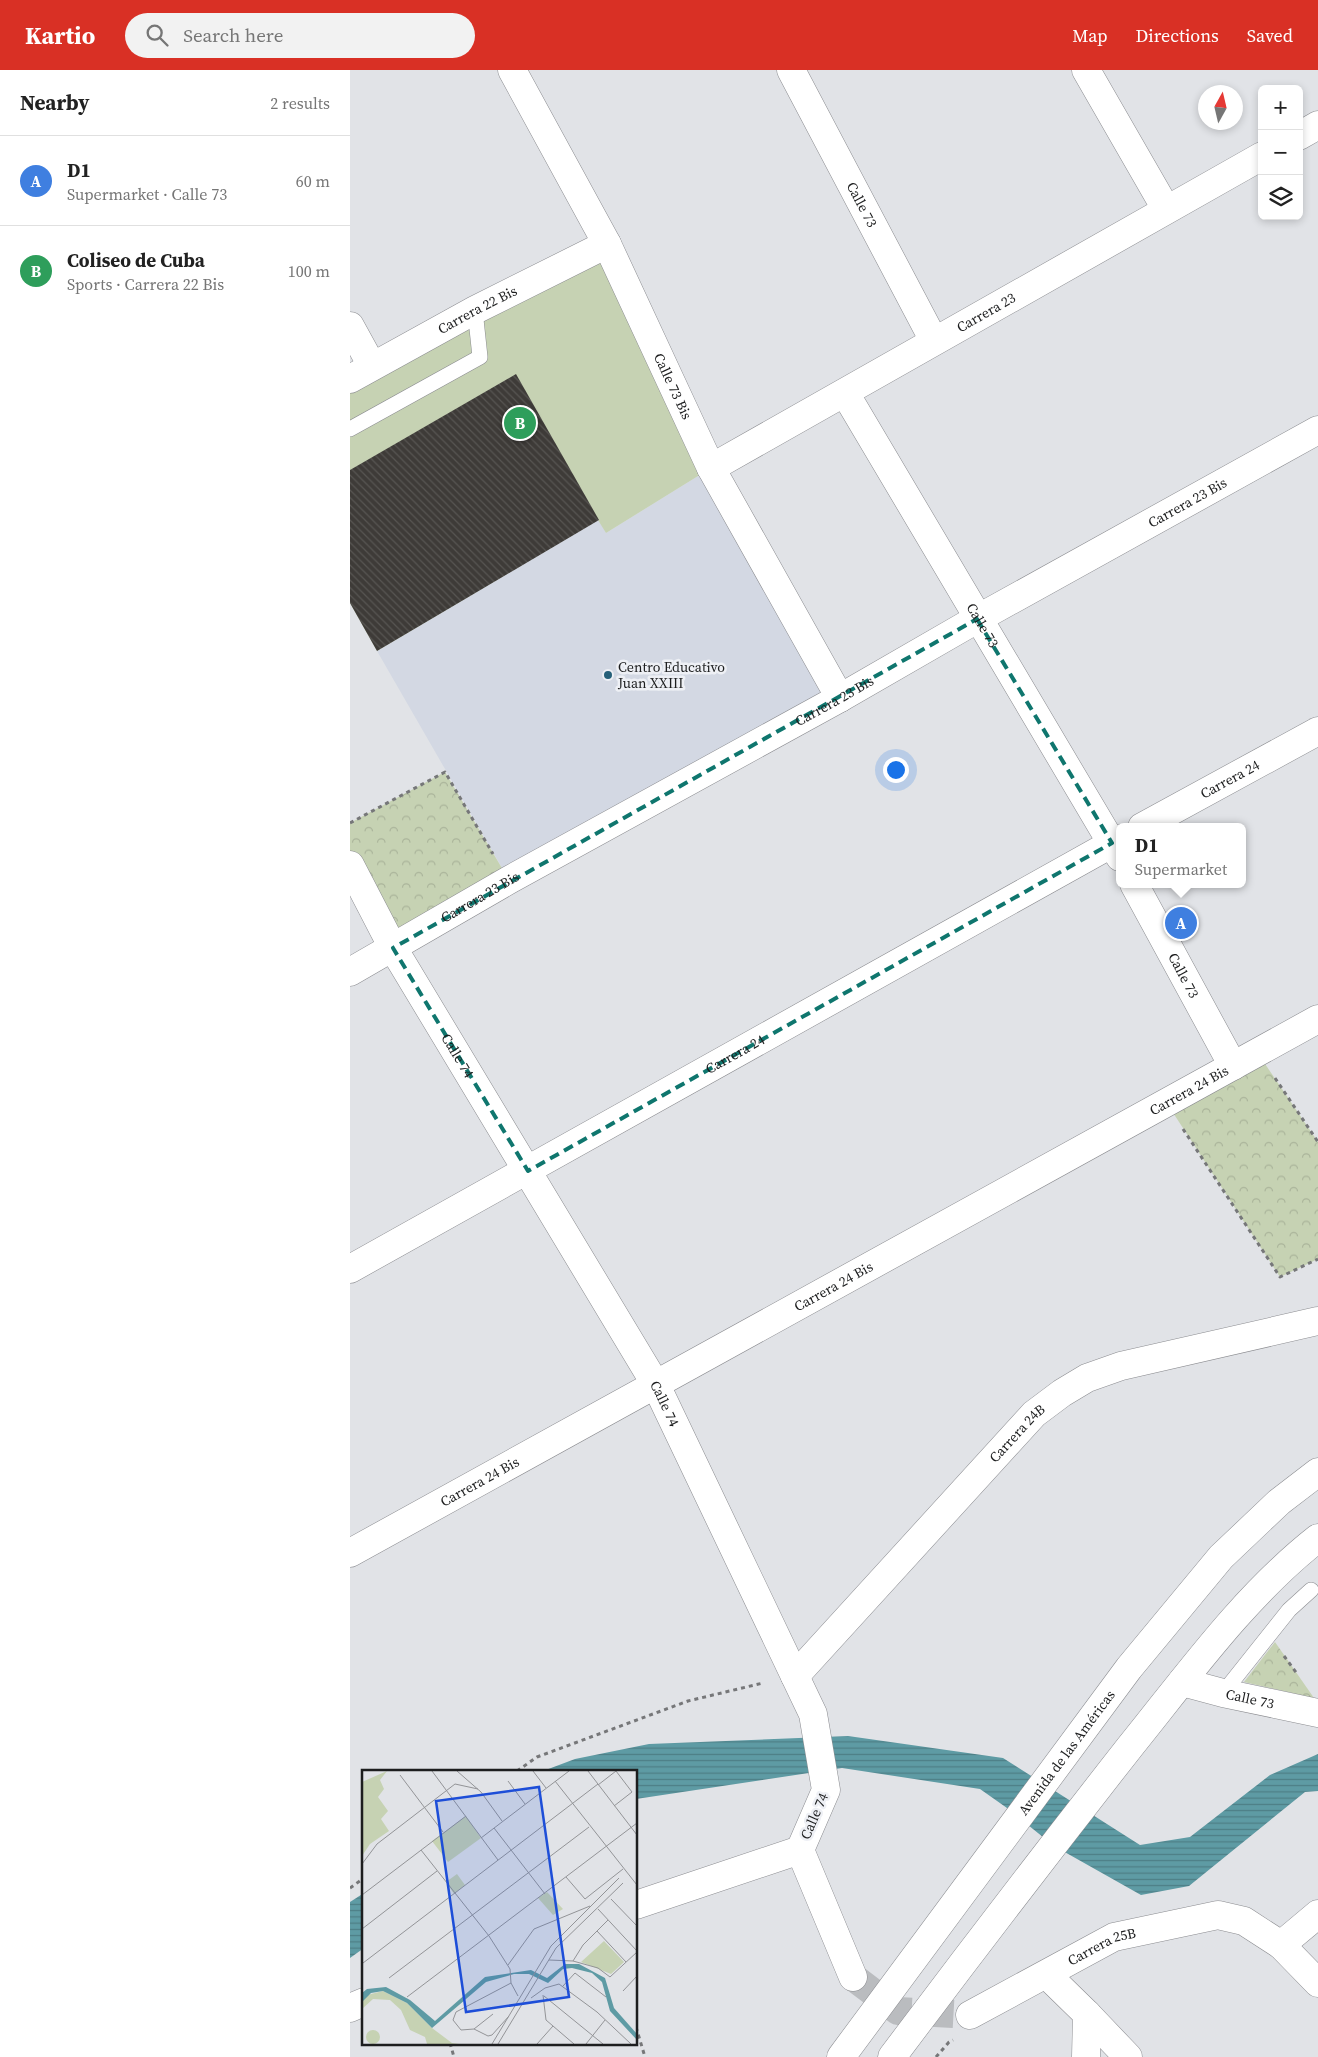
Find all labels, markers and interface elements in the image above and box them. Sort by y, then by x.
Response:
search box [125,13,475,58]
text: Kartio [25,19,95,52]
icon: search [143,21,171,49]
text: Search here [183,22,283,48]
text: Map [1072,23,1108,48]
text: Directions [1136,23,1219,48]
text: Saved [1247,23,1293,48]
north arrow [1198,85,1243,130]
map controls [1258,85,1303,220]
button: + [1258,85,1303,130]
text: Nearby [20,88,90,117]
text: 2 results [270,92,330,114]
button: − [1258,130,1303,175]
text: D1 [67,157,91,183]
text: A [31,170,41,192]
text: 60 m [296,170,330,192]
button: layers [1258,175,1303,220]
street label: Calle 73 [842,178,882,231]
text: Supermarket · Calle 73 [67,183,227,205]
text: Coliseo de Cuba [67,247,205,273]
text: B [31,260,41,282]
text: 100 m [288,260,330,282]
text: Sports · Carrera 22 Bis [67,273,224,295]
street label: Carrera 22 Bis [434,281,521,339]
street label: Carrera 23 [953,288,1019,337]
street label: Calle 73 Bis [649,350,697,423]
pin: B [504,404,536,442]
street label: Carrera 23 Bis [1144,473,1230,532]
street label: Calle 73 [962,599,1004,651]
place label: Centro Educativo Juan XXIII [617,657,725,693]
marker: Centro Educativo Juan XXIII [602,669,614,681]
street label: Carrera 23 Bis [791,671,877,731]
street label: Carrera 24 [1196,755,1263,803]
your location [883,757,909,783]
popup [1116,823,1246,888]
text: D1 [1135,832,1159,858]
text: Supermarket [1135,858,1227,880]
street label: Carrera 23 Bis [437,866,523,927]
pin: A [1165,904,1197,942]
street label: Calle 73 [1163,949,1204,1002]
street label: Carrera 24 [702,1029,768,1079]
street label: Calle 74 [437,1030,479,1082]
street label: Carrera 24 Bis [1146,1060,1232,1120]
street label: Carrera 24 Bis [790,1257,876,1316]
street label: Calle 74 [645,1377,684,1430]
street label: Carrera 24B [984,1399,1049,1467]
street label: Carrera 24 Bis [437,1452,523,1511]
street label: Calle 73 [1224,1684,1276,1713]
street label: Avenida de las Américas [1013,1686,1120,1819]
inset map [362,1770,638,2044]
street label: Calle 74 [795,1790,833,1842]
street label: Carrera 25B [1064,1923,1138,1970]

